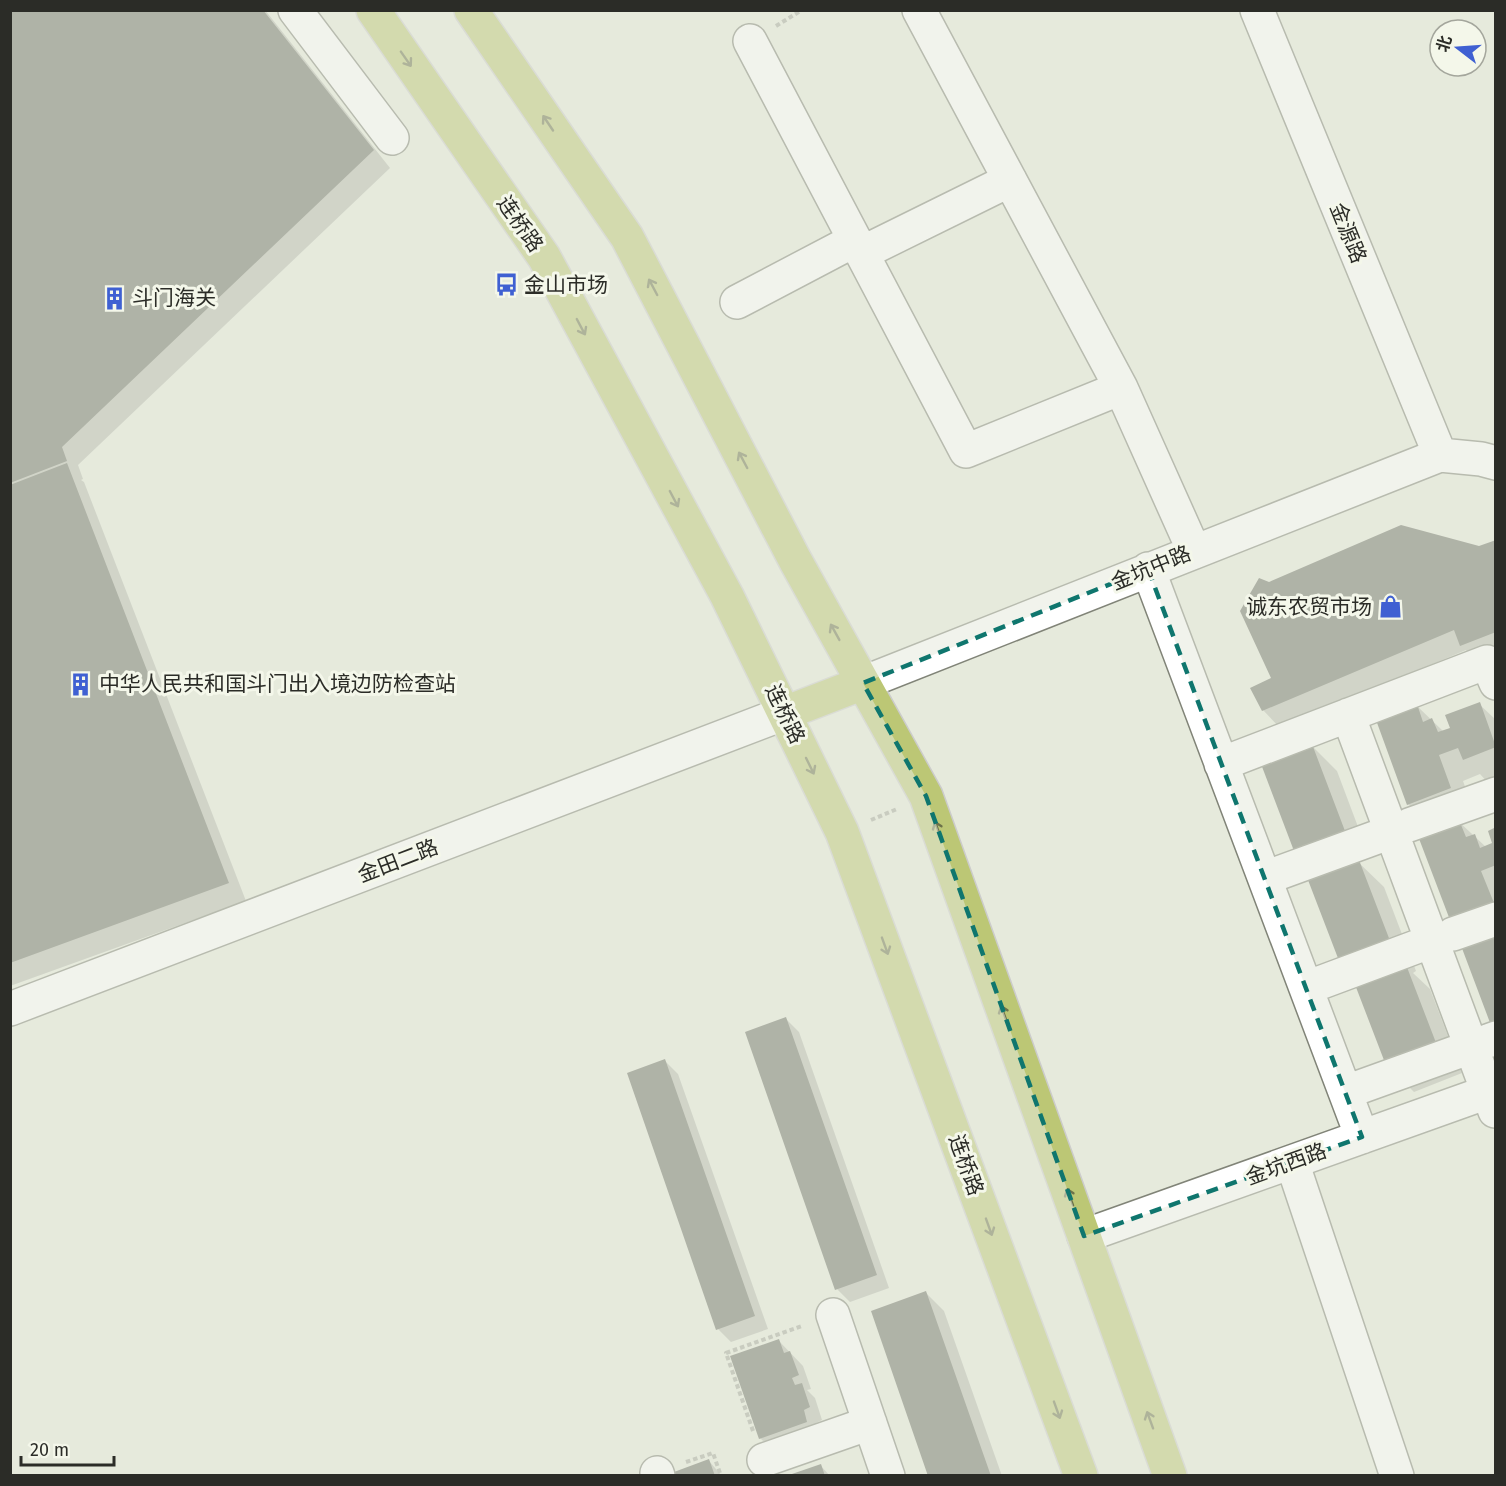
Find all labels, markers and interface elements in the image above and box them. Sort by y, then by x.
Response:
north arrow [1428,18,1488,78]
text: 北 [1433,33,1456,54]
one-way arrow [400,50,412,66]
one-way arrow [542,115,554,131]
street label: 连桥路 [491,191,549,257]
street label: 金源路 [1324,199,1372,267]
bus stop icon: 金山市场 [493,272,519,298]
place label: 金山市场 [524,272,608,298]
one-way arrow [647,279,659,296]
building icon: 斗门海关 [101,285,127,311]
place label: 斗门海关 [132,285,216,311]
one-way arrow [575,318,587,335]
one-way arrow [737,452,749,469]
one-way arrow [669,489,680,507]
street label: 金坑中路 [1107,540,1195,596]
place label: 诚东农贸市场 [1246,594,1372,620]
shop icon: 诚东农贸市场 [1377,594,1403,620]
one-way arrow [829,624,841,641]
building icon: 中华人民共和国斗门出入境边防检查站 [68,671,94,697]
place label: 中华人民共和国斗门出入境边防检查站 [99,671,456,697]
street label: 连桥路 [760,680,810,748]
one-way arrow [805,757,817,775]
one-way arrow [932,821,943,840]
street label: 金田二路 [354,834,442,888]
one-way arrow [880,936,891,955]
one-way arrow [998,1005,1009,1024]
street label: 连桥路 [943,1131,989,1199]
street label: 金坑西路 [1242,1137,1330,1191]
one-way arrow [1063,1188,1074,1207]
one-way arrow [984,1218,995,1236]
one-way arrow [1052,1400,1063,1419]
one-way arrow [1143,1412,1154,1430]
scale bar [21,1429,114,1467]
text: 20 m [30,1439,69,1461]

